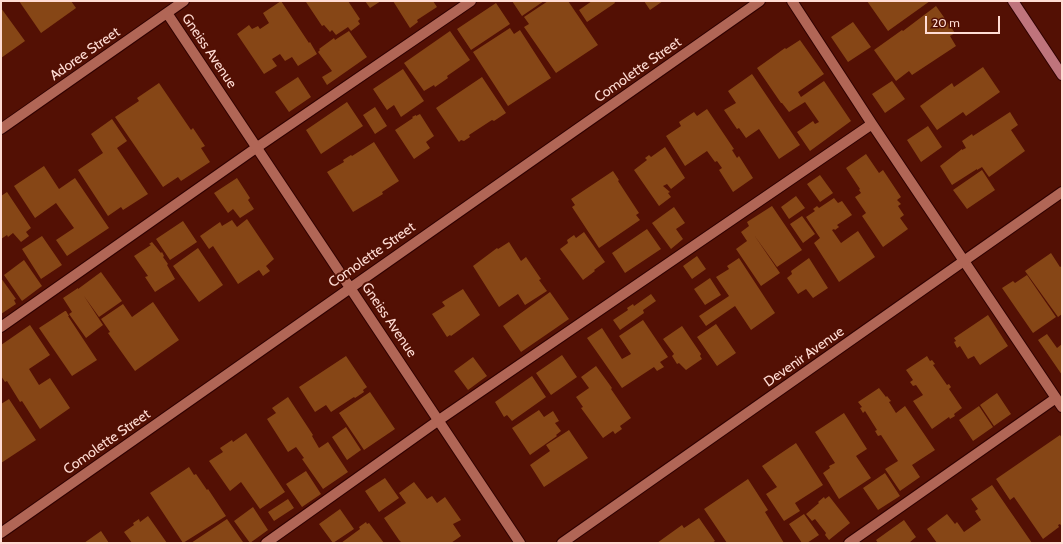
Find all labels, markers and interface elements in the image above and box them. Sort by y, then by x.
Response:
scale bar [927,8,1002,34]
street label: Gneiss Avenue [178,10,240,92]
text: 20 m [932,15,960,30]
street label: Adoree Street [47,24,123,84]
street label: Comolette Street [591,34,685,106]
street label: Comolette Street [325,219,419,291]
street label: Gneiss Avenue [358,279,420,361]
street label: Devenir Avenue [761,323,847,391]
street label: Comolette Street [60,406,154,478]

